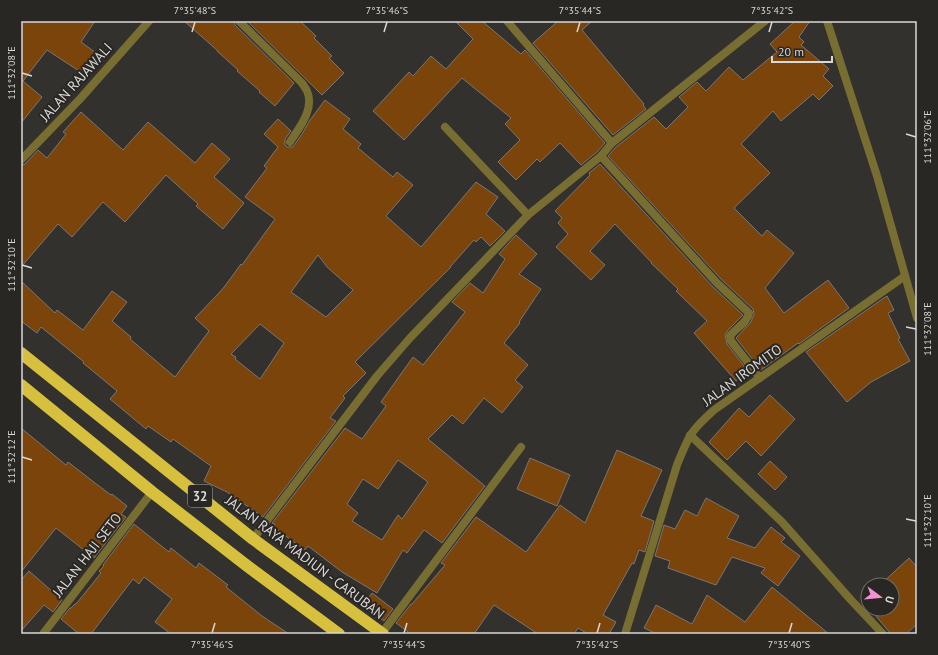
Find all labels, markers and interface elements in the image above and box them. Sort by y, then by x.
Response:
text: 7°35'48"S [174,4,216,17]
text: 7°35'46"S [366,4,408,17]
text: 7°35'44"S [559,4,601,17]
text: 7°35'42"S [751,4,793,17]
scale bar [772,38,832,64]
street label: JALAN RAJAWALI [35,39,116,126]
text: 20 m [778,44,804,59]
text: 111°32'08"E [5,46,18,100]
text: 111°32'06"E [921,110,934,164]
text: 111°32'10"E [5,238,18,292]
text: 111°32'08"E [921,302,934,356]
street label: JALAN IROMITO [698,340,785,411]
text: 111°32'12"E [5,430,18,484]
road number: 32 [188,485,212,507]
street label: JALAN RAYA MADIUN - CARUBAN [221,491,388,623]
text: 111°32'10"E [921,494,934,548]
street label: JALAN HAJI SETO [48,509,126,602]
north arrow [860,577,900,617]
text: U [882,595,897,605]
text: 7°35'46"S [191,638,233,651]
text: 7°35'44"S [383,638,425,651]
text: 7°35'42"S [576,638,618,651]
text: 7°35'40"S [768,638,810,651]

